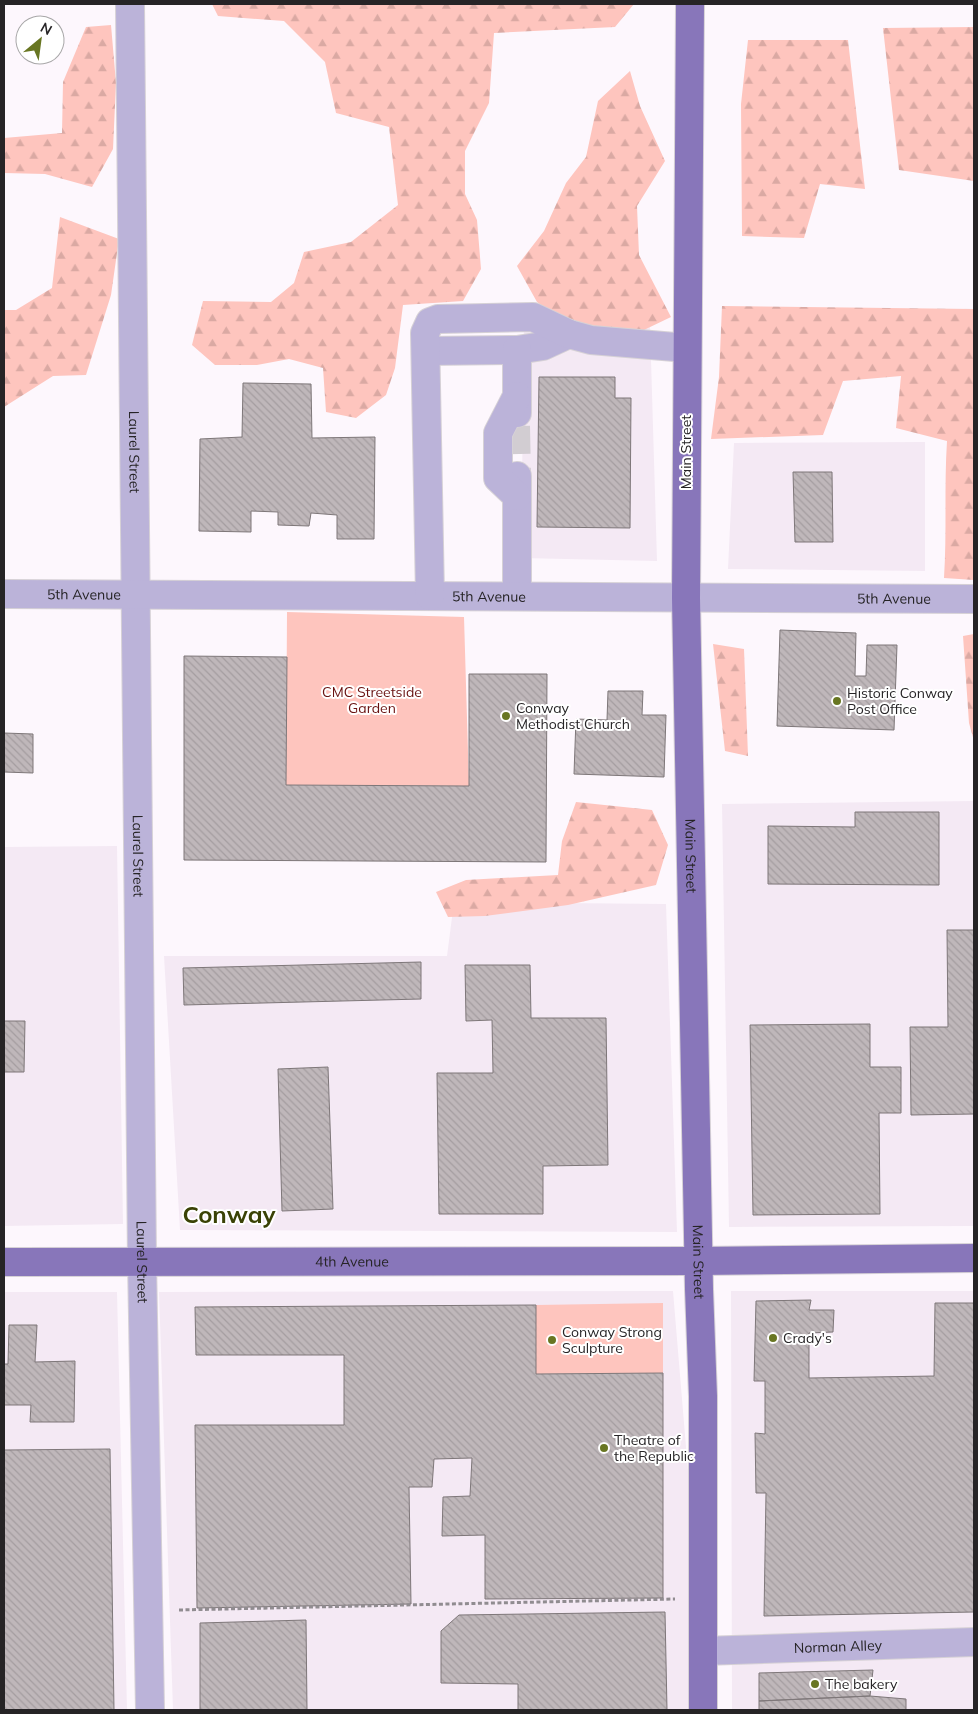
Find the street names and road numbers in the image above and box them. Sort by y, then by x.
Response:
street label: Laurel Street [125,411,144,493]
street label: Main Street [677,415,695,489]
street label: 5th Avenue [47,585,121,604]
street label: 5th Avenue [452,587,526,606]
street label: 5th Avenue [857,589,931,608]
street label: Laurel Street [129,815,148,897]
street label: Main Street [681,819,701,893]
street label: Laurel Street [133,1221,152,1303]
street label: Main Street [689,1225,708,1299]
street label: 4th Avenue [315,1252,389,1271]
street label: Norman Alley [794,1636,883,1657]

